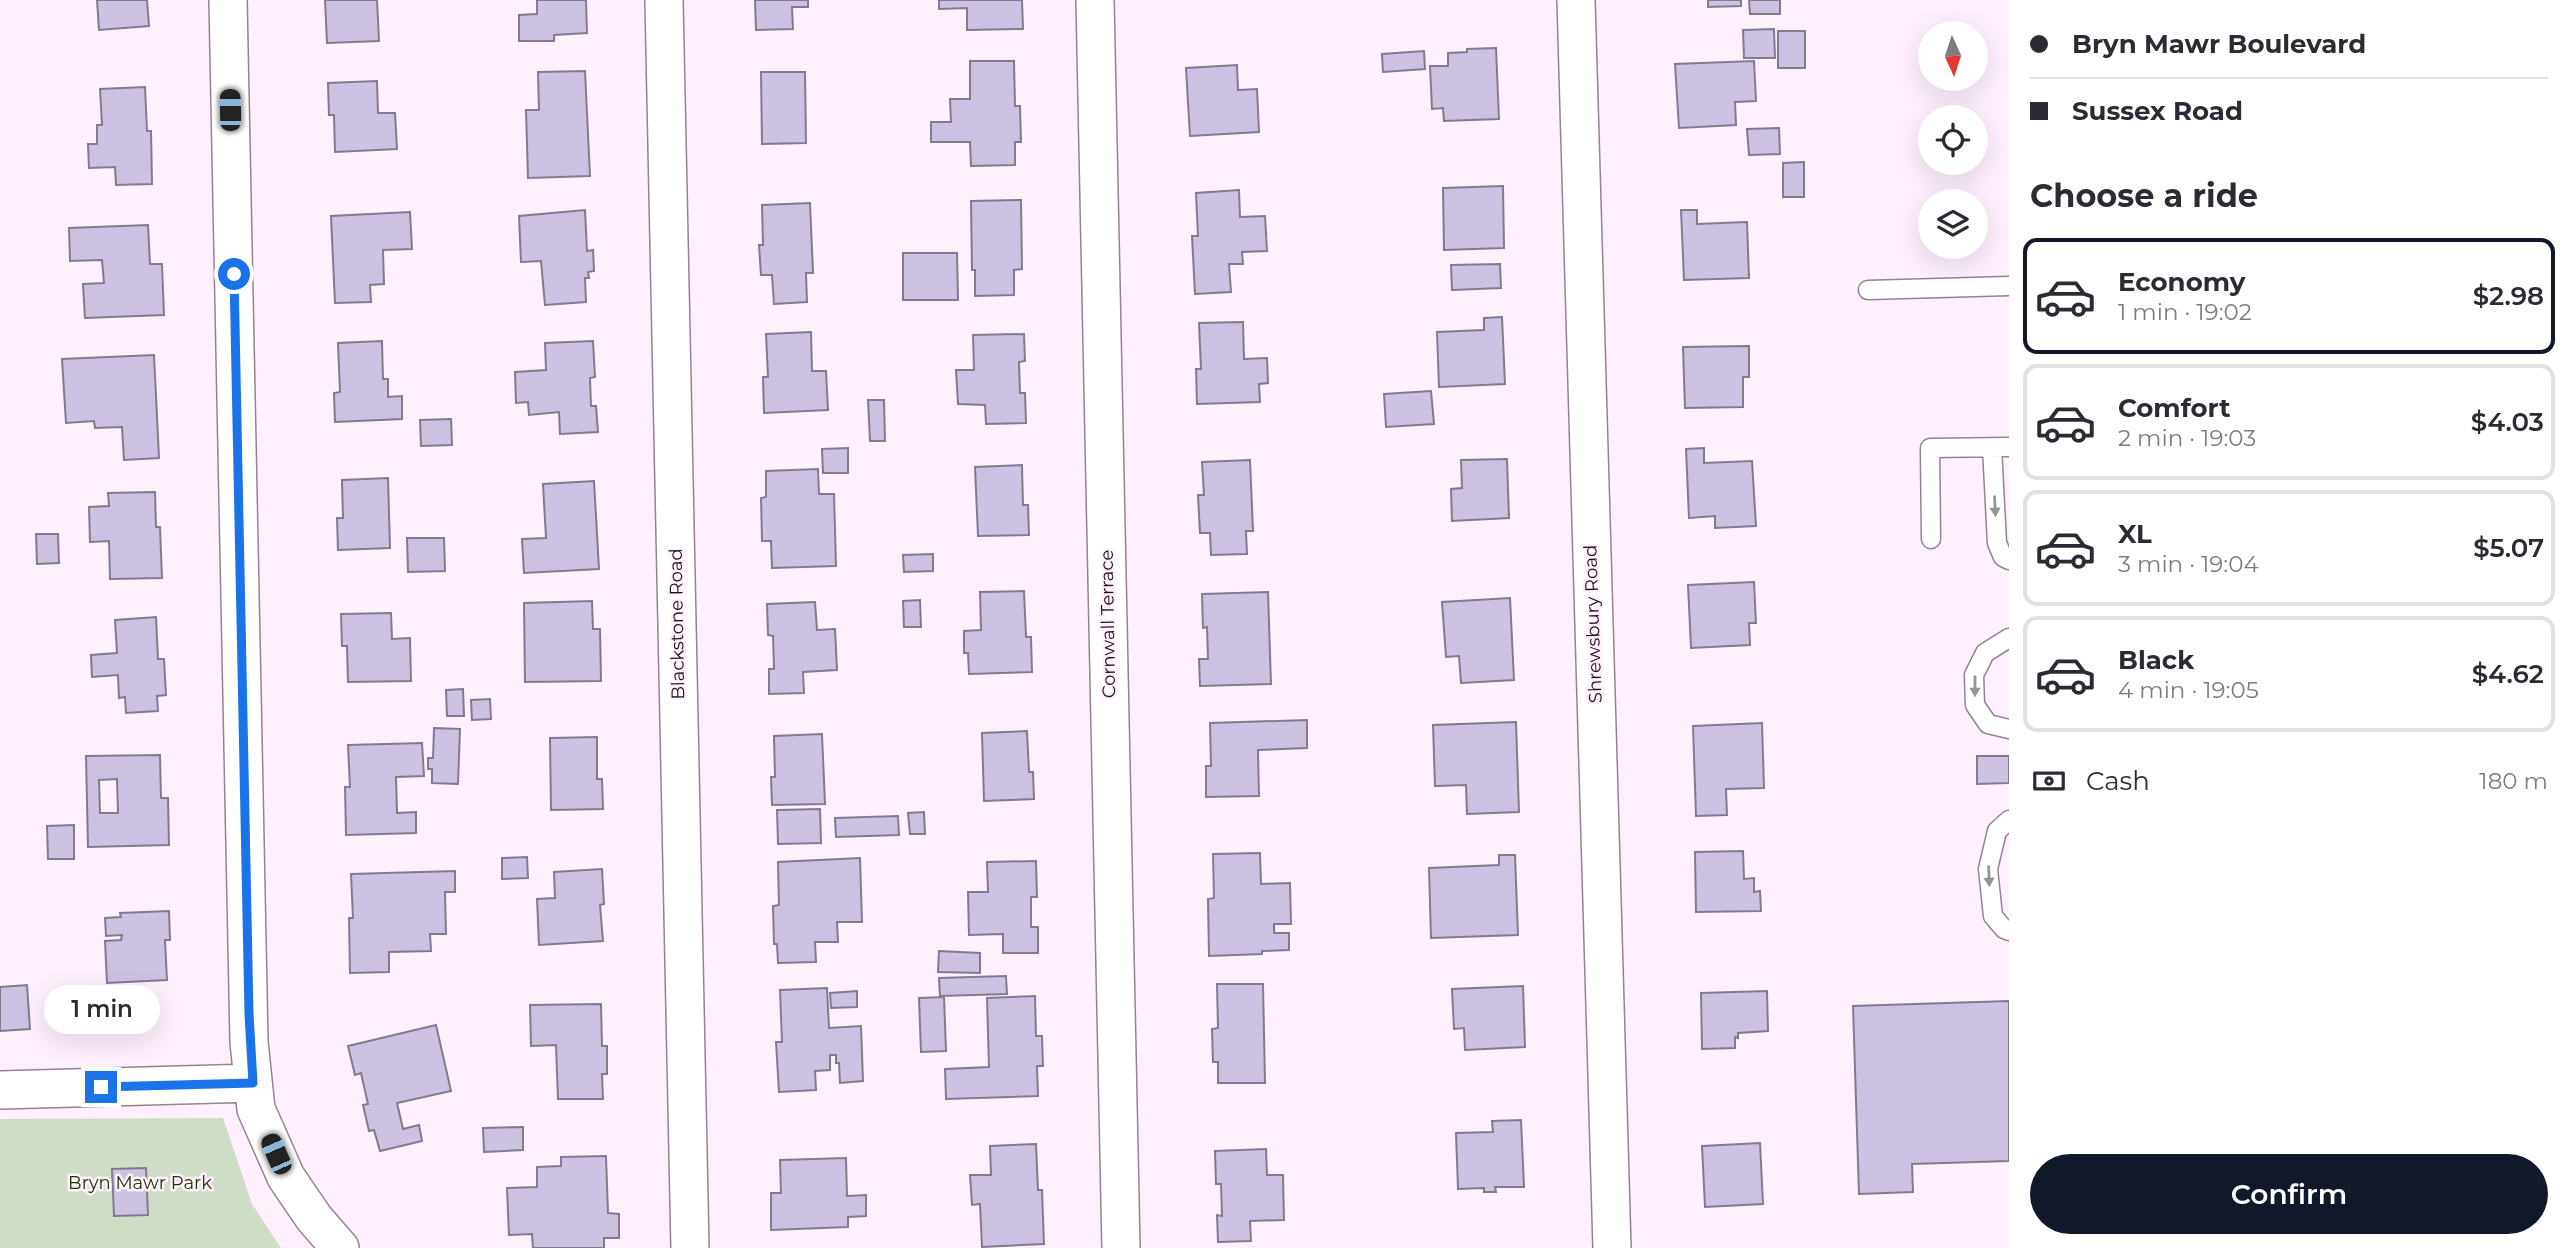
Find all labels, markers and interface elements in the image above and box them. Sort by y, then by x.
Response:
north arrow [1918,21,1988,91]
map controls [1918,21,1988,259]
text: Bryn Mawr Boulevard [2072,28,2366,60]
car [220,89,241,131]
text: Sussex Road [2072,95,2243,127]
button: locate [1918,105,1988,175]
text: Choose a ride [2030,176,2258,215]
button: layers [1918,189,1988,259]
route start [218,258,250,290]
icon: car [2034,265,2097,328]
text: Economy [2118,266,2245,298]
text: $2.98 [2473,280,2544,312]
text: 1 min · 19:02 [2118,298,2252,326]
icon: car [2034,391,2097,454]
text: Comfort [2118,392,2230,424]
text: $4.03 [2471,406,2544,438]
text: 2 min · 19:03 [2118,424,2256,452]
one-way arrow [1989,495,2000,517]
icon: car [2034,517,2097,580]
text: XL [2118,518,2152,550]
text: $5.07 [2473,532,2544,564]
street label: Shrewsbury Road [1579,544,1607,704]
street label: Blackstone Road [665,548,689,700]
street label: Cornwall Terrace [1096,549,1120,698]
text: 3 min · 19:04 [2118,550,2259,578]
icon: car [2034,643,2097,706]
text: Black [2118,644,2194,676]
text: $4.62 [2472,658,2544,690]
one-way arrow [1969,675,1981,697]
text: 4 min · 19:05 [2118,676,2259,704]
icon: cash [2030,762,2068,800]
text: Cash [2086,765,2150,797]
text: 180 m [2479,767,2548,795]
one-way arrow [1984,865,1995,887]
callout: 1 min [43,986,159,1034]
text: 1 min [71,995,133,1023]
route end [85,1071,117,1103]
car [258,1131,295,1177]
button: Confirm [2030,1154,2548,1234]
park label: Bryn Mawr Park [68,1172,212,1194]

